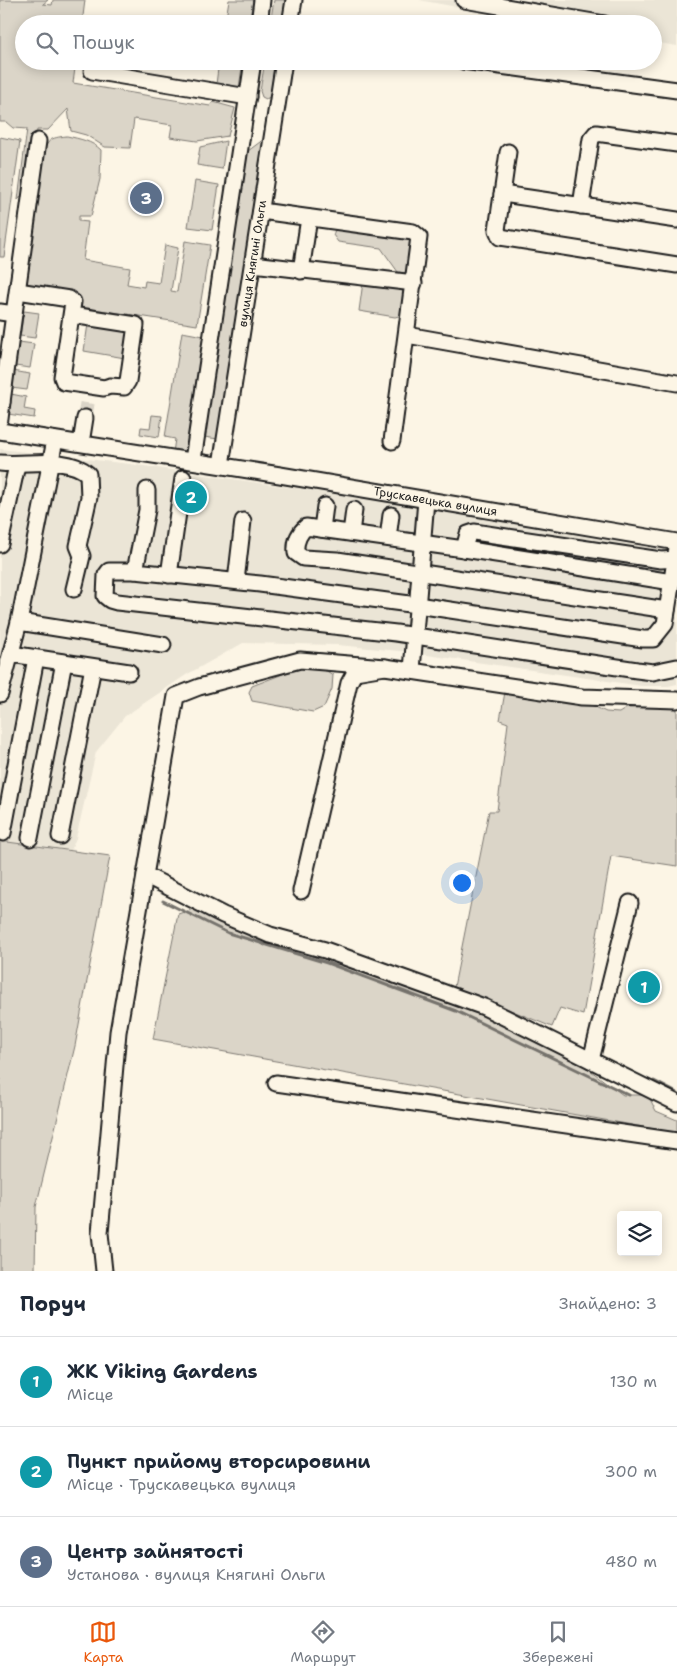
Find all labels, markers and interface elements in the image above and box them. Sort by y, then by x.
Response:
search box [15,15,662,70]
icon: search [33,29,61,57]
text: Пошук [73,30,135,55]
pin: 3 [130,179,162,217]
street label: вулиця Княгині Ольги [235,199,270,328]
pin: 2 [175,478,207,516]
street label: Трускавецька вулиця [372,483,499,520]
your location [449,870,475,896]
pin: 1 [628,968,660,1006]
map controls [617,1211,662,1256]
button: layers [617,1211,662,1256]
text: Поруч [20,1290,86,1318]
text: Знайдено: 3 [559,1293,657,1314]
text: ЖК Viking Gardens [67,1359,258,1384]
text: 1 [32,1371,40,1392]
text: 130 m [610,1371,657,1392]
text: Місце [67,1384,114,1405]
text: Пункт прийому вторсировини [67,1449,370,1474]
text: 2 [30,1461,42,1482]
text: 300 m [605,1461,657,1482]
text: Місце · Трускавецька вулиця [67,1474,296,1495]
text: Центр зайнятості [67,1539,243,1564]
text: 3 [30,1551,42,1572]
text: 480 m [605,1551,657,1572]
text: Установа · вулиця Княгині Ольги [67,1564,326,1585]
tab: Карта [83,1618,124,1666]
tab: Маршрут [290,1618,356,1666]
tab: Збережені [523,1618,594,1666]

